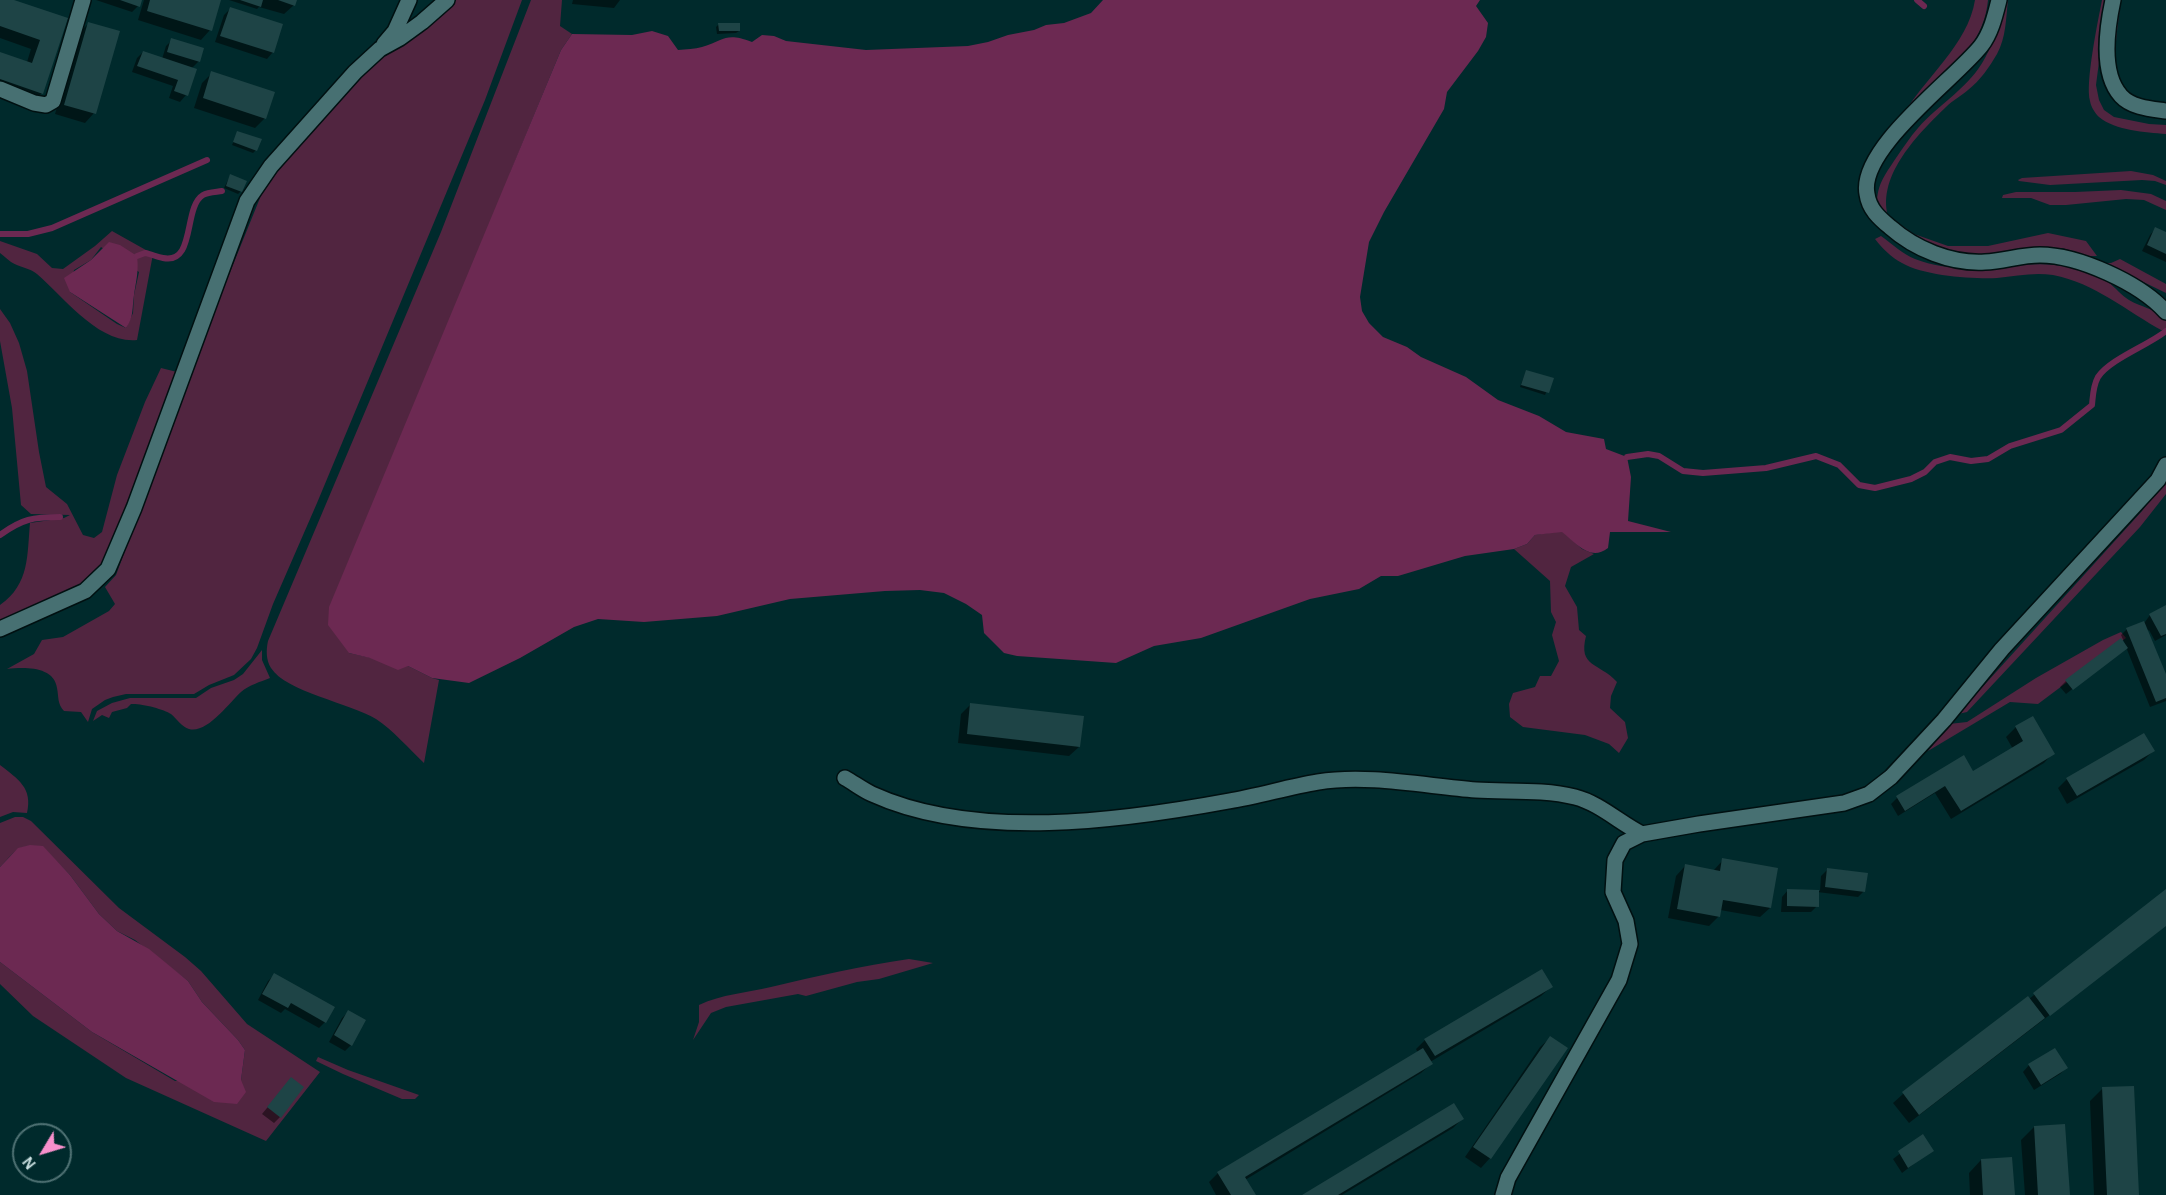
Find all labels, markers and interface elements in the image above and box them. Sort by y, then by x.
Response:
north arrow [12,1123,72,1183]
text: N [20,1154,39,1172]

